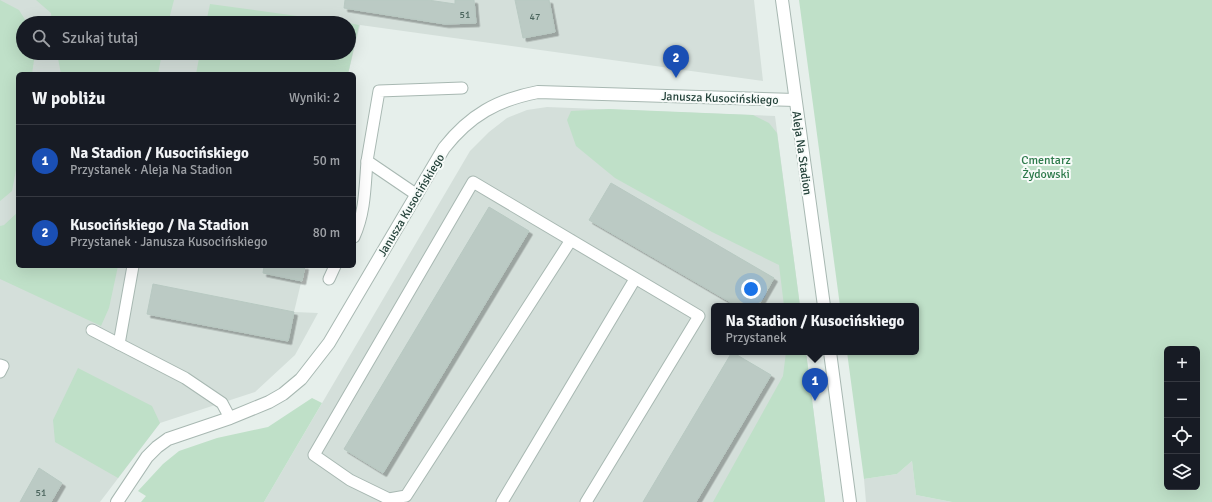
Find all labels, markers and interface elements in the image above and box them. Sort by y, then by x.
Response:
house number: 51 [460,9,470,21]
house number: 47 [530,11,540,23]
search box [16,16,356,60]
icon: search [30,27,52,49]
text: Szukaj tutaj [62,29,138,47]
pin: 2 [663,45,689,78]
text: W pobliżu [32,88,105,109]
street label: Janusza Kusocińskiego [661,89,779,108]
text: Wyniki: 2 [289,90,340,106]
street label: Aleja Na Stadion [788,110,815,196]
text: Na Stadion / Kusocińskiego [70,144,249,162]
street label: Janusza Kusocińskiego [375,151,448,259]
text: 1 [41,153,49,169]
text: 50 m [313,153,340,169]
park label: Cmentarz Żydowski [1021,153,1071,182]
text: Przystanek · Aleja Na Stadion [70,162,232,178]
text: Kusocińskiego / Na Stadion [70,216,249,234]
text: 2 [41,225,49,241]
text: 80 m [313,225,340,241]
text: Przystanek · Janusza Kusocińskiego [70,234,268,250]
your location [741,279,761,299]
popup [711,303,919,355]
text: Na Stadion / Kusocińskiego [726,312,904,330]
text: Przystanek [726,330,786,346]
map controls [1164,346,1200,490]
button: + [1164,346,1200,382]
pin: 1 [802,368,828,401]
button: − [1164,382,1200,418]
button: locate [1164,418,1200,454]
button: layers [1164,454,1200,490]
house number: 51 [36,487,46,499]

